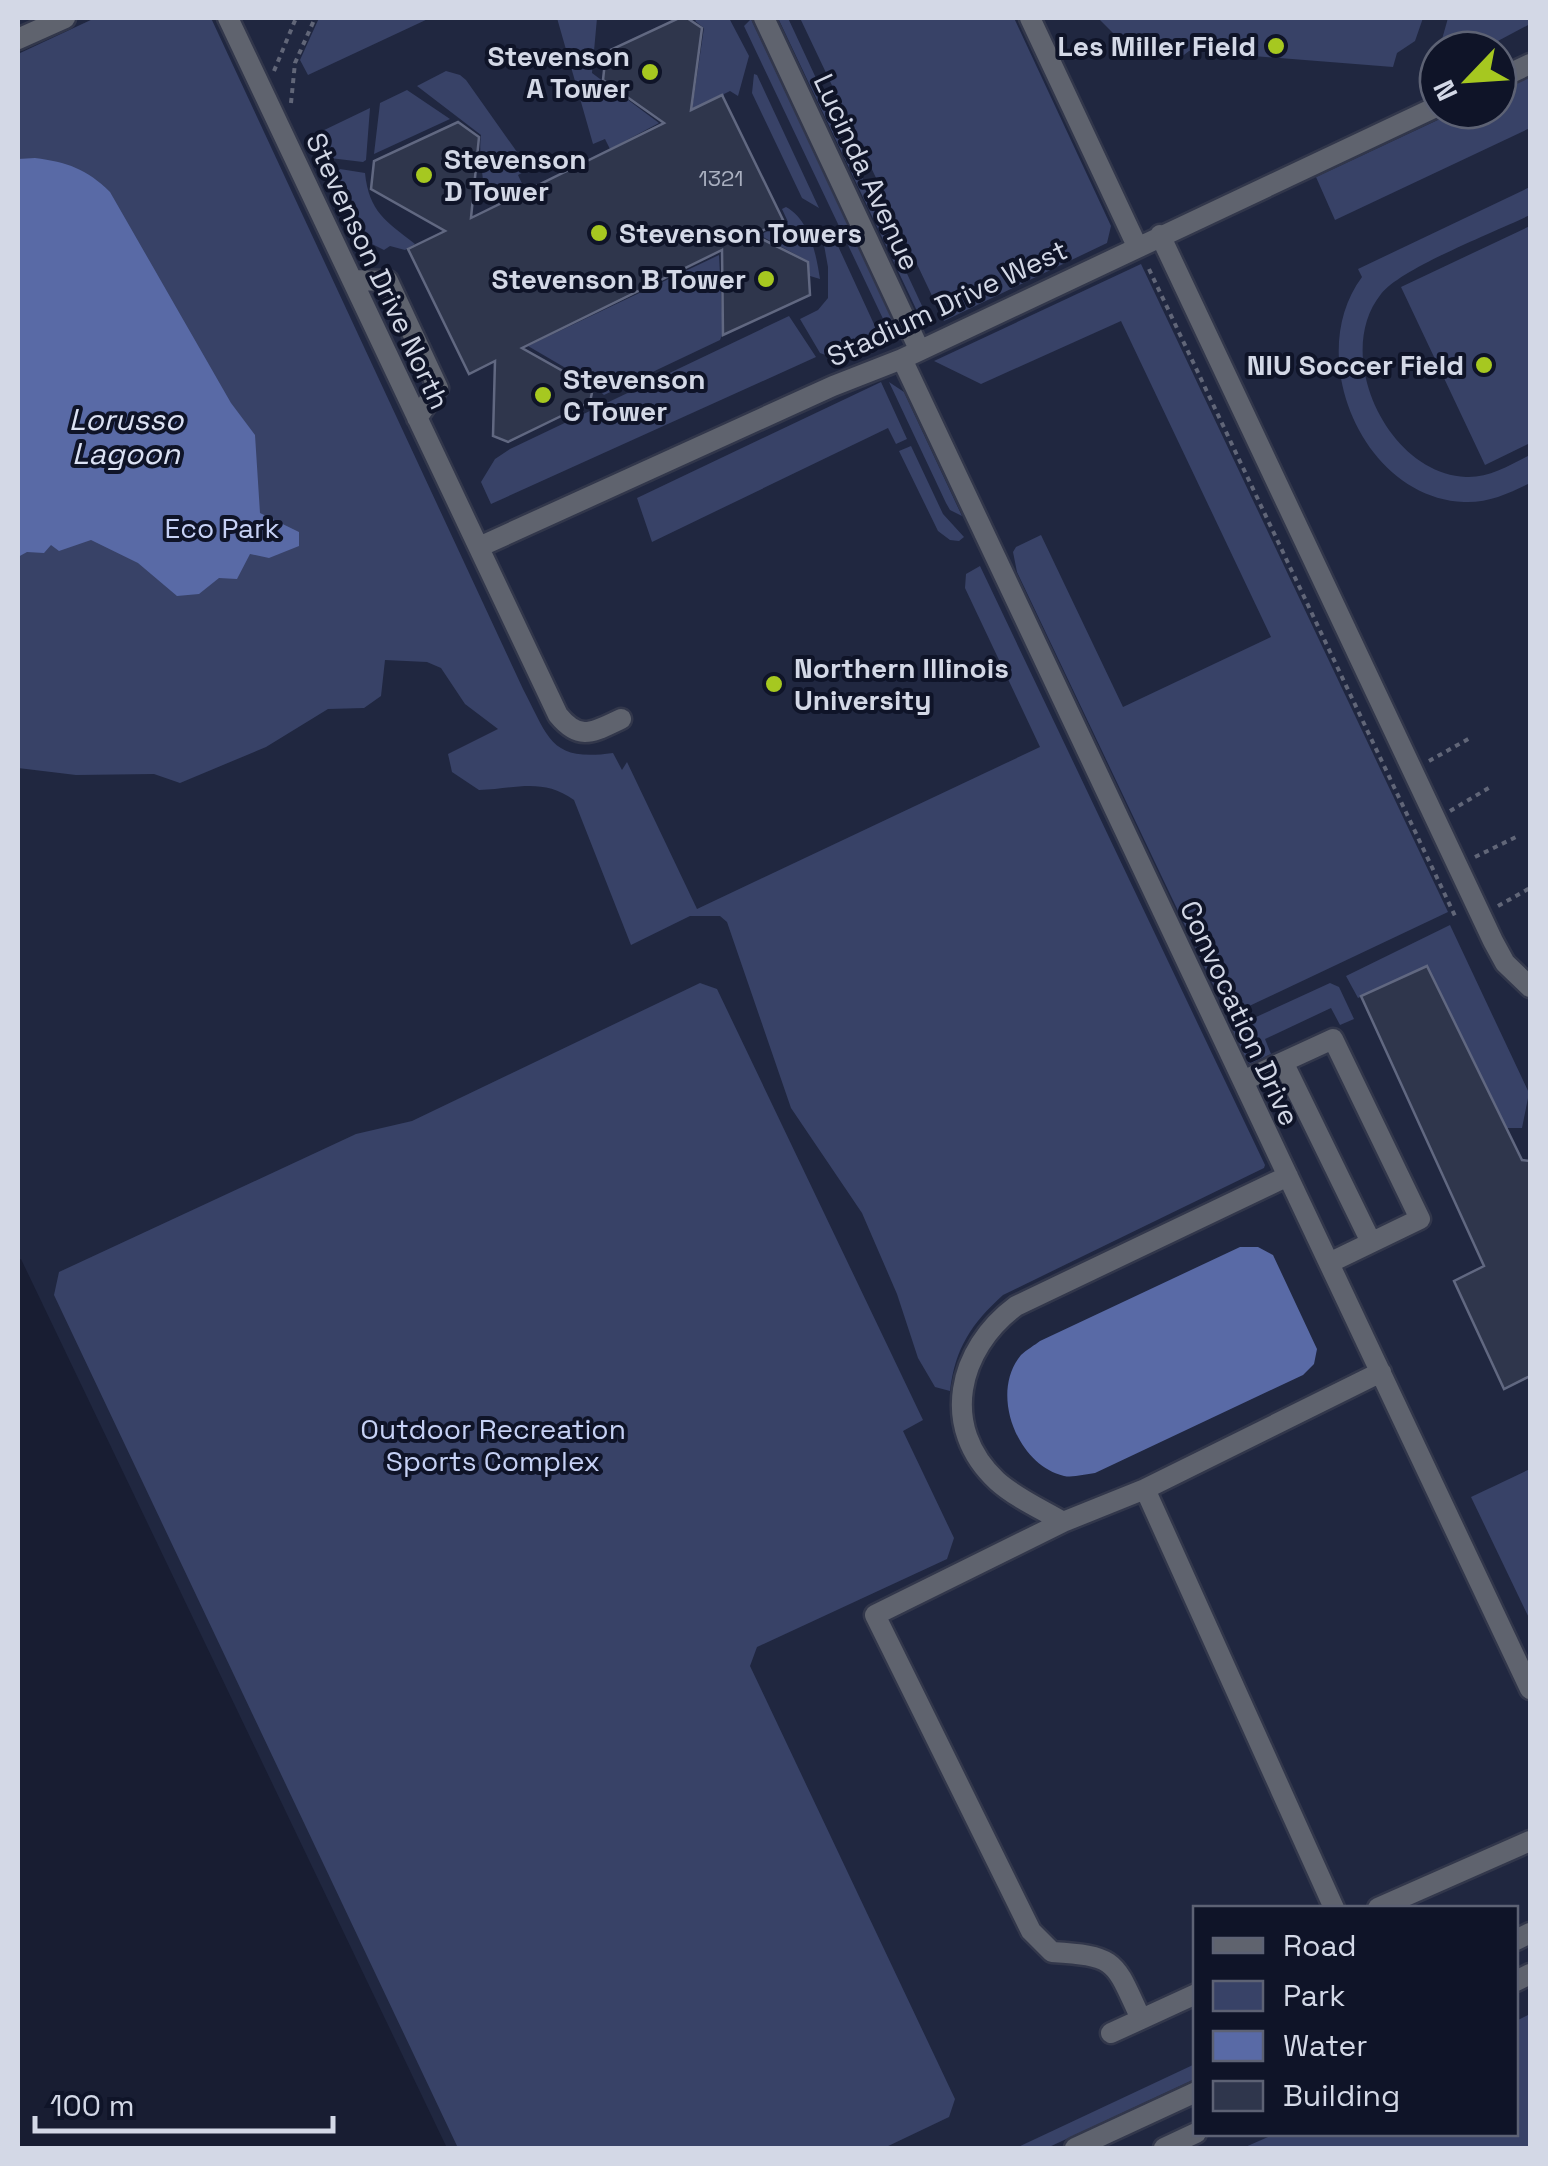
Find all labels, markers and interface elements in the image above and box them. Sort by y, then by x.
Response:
place label: Les Miller Field [1058,28,1256,64]
north arrow [1418,30,1518,130]
marker: Les Miller Field [1265,35,1287,57]
place label: Stevenson A Tower [488,38,630,106]
marker: Stevenson A Tower [639,61,661,83]
street label: Lucinda Avenue [806,68,928,276]
text: N [1425,74,1466,107]
street label: Stevenson Drive North [298,127,458,415]
place label: Stevenson D Tower [444,141,586,209]
marker: Stevenson D Tower [413,164,435,186]
house number: 1321 [699,164,743,192]
place label: Stevenson Towers [619,215,862,251]
marker: Stevenson Towers [588,222,610,244]
street label: Stadium Drive West [821,232,1073,374]
place label: Stevenson B Tower [492,261,746,297]
marker: Stevenson B Tower [755,268,777,290]
place label: NIU Soccer Field [1247,347,1464,383]
marker: NIU Soccer Field [1473,354,1495,376]
place label: Stevenson C Tower [563,361,705,429]
marker: Stevenson C Tower [532,384,554,406]
water label: Lorusso Lagoon [69,400,185,473]
park label: Eco Park [164,510,280,546]
place label: Northern Illinois University [794,650,1009,718]
marker: Northern Illinois University [763,673,785,695]
street label: Convocation Drive [1172,895,1308,1131]
park label: Outdoor Recreation Sports Complex [360,1411,626,1479]
legend [1193,1906,1518,2136]
text: Road [1283,1926,1357,1965]
text: Park [1283,1976,1345,2015]
text: Water [1283,2026,1368,2065]
scale bar [35,2071,332,2133]
text: Building [1283,2076,1400,2115]
text: 100 m [50,2086,135,2125]

